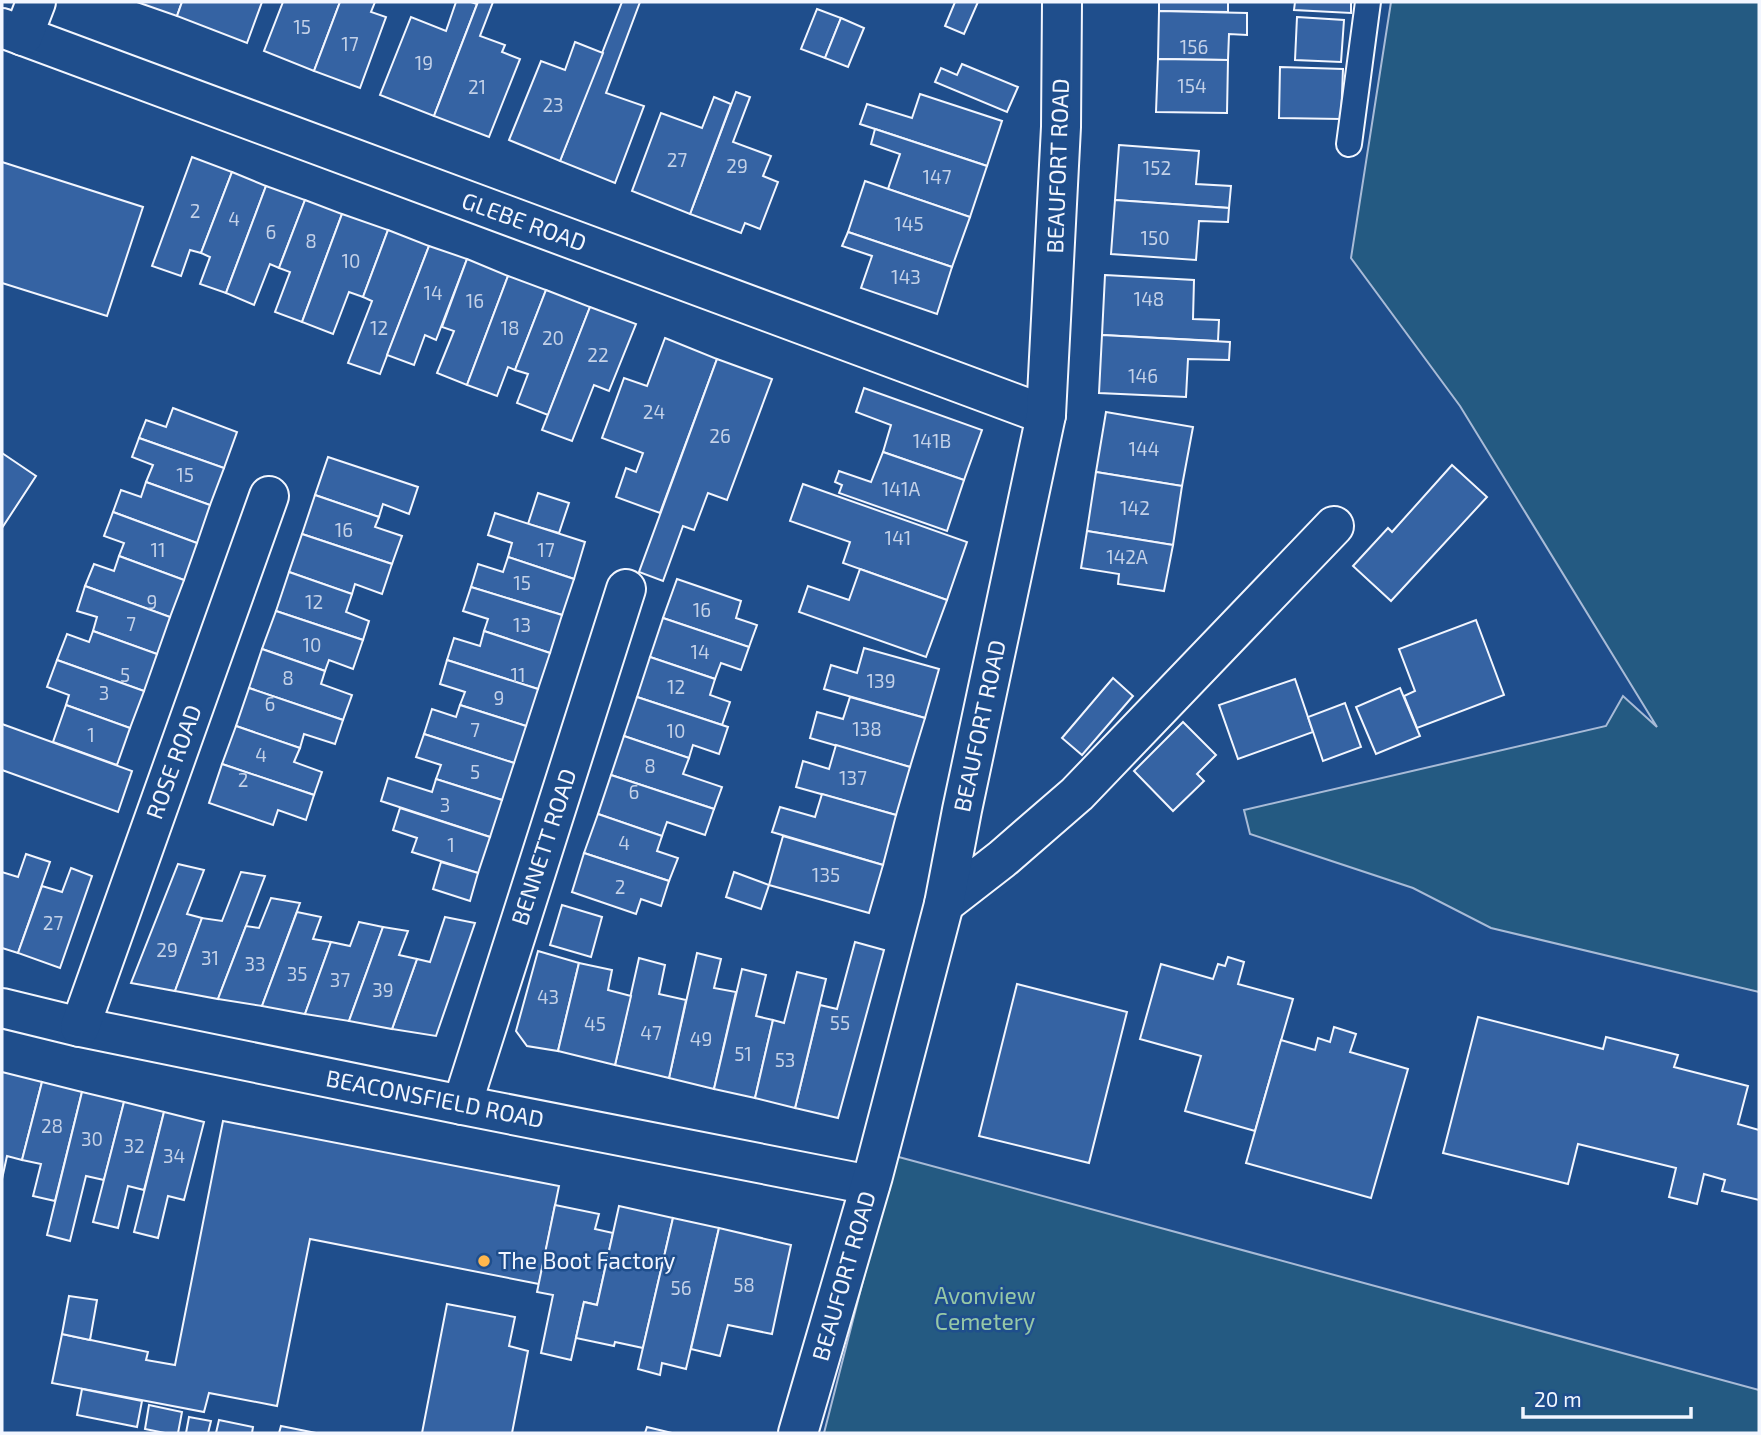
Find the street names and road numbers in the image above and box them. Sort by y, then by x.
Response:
street label: BEAUFORT ROAD [1040,78,1074,254]
street label: GLEBE ROAD [458,186,590,257]
street label: BEAUFORT ROAD [947,637,1011,814]
street label: ROSE ROAD [139,701,207,823]
street label: BENNETT ROAD [505,765,582,928]
street label: BEACONSFIELD ROAD [324,1063,546,1133]
street label: BEAUFORT ROAD [805,1188,881,1364]

